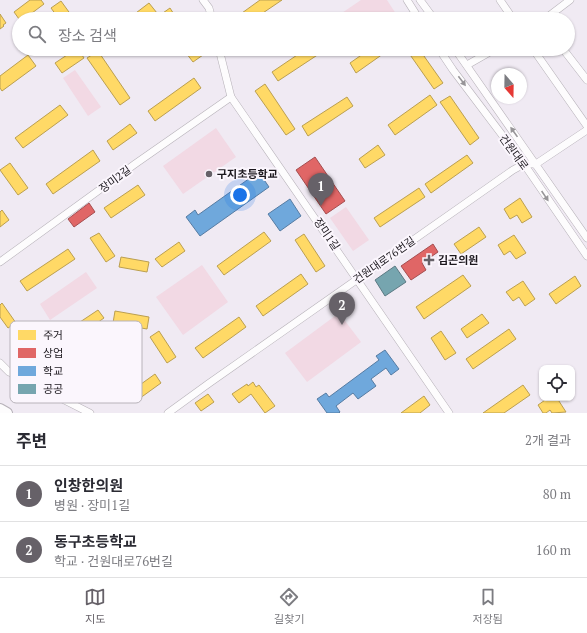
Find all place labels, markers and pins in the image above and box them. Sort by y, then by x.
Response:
place label: 구지초등학교 [217,167,278,181]
marker: 구지초등학교 [204,169,214,179]
pin: 1 [308,173,334,206]
place label: 김곤의원 [438,253,478,267]
marker: 김곤의원 [423,254,435,266]
pin: 2 [329,292,355,325]

